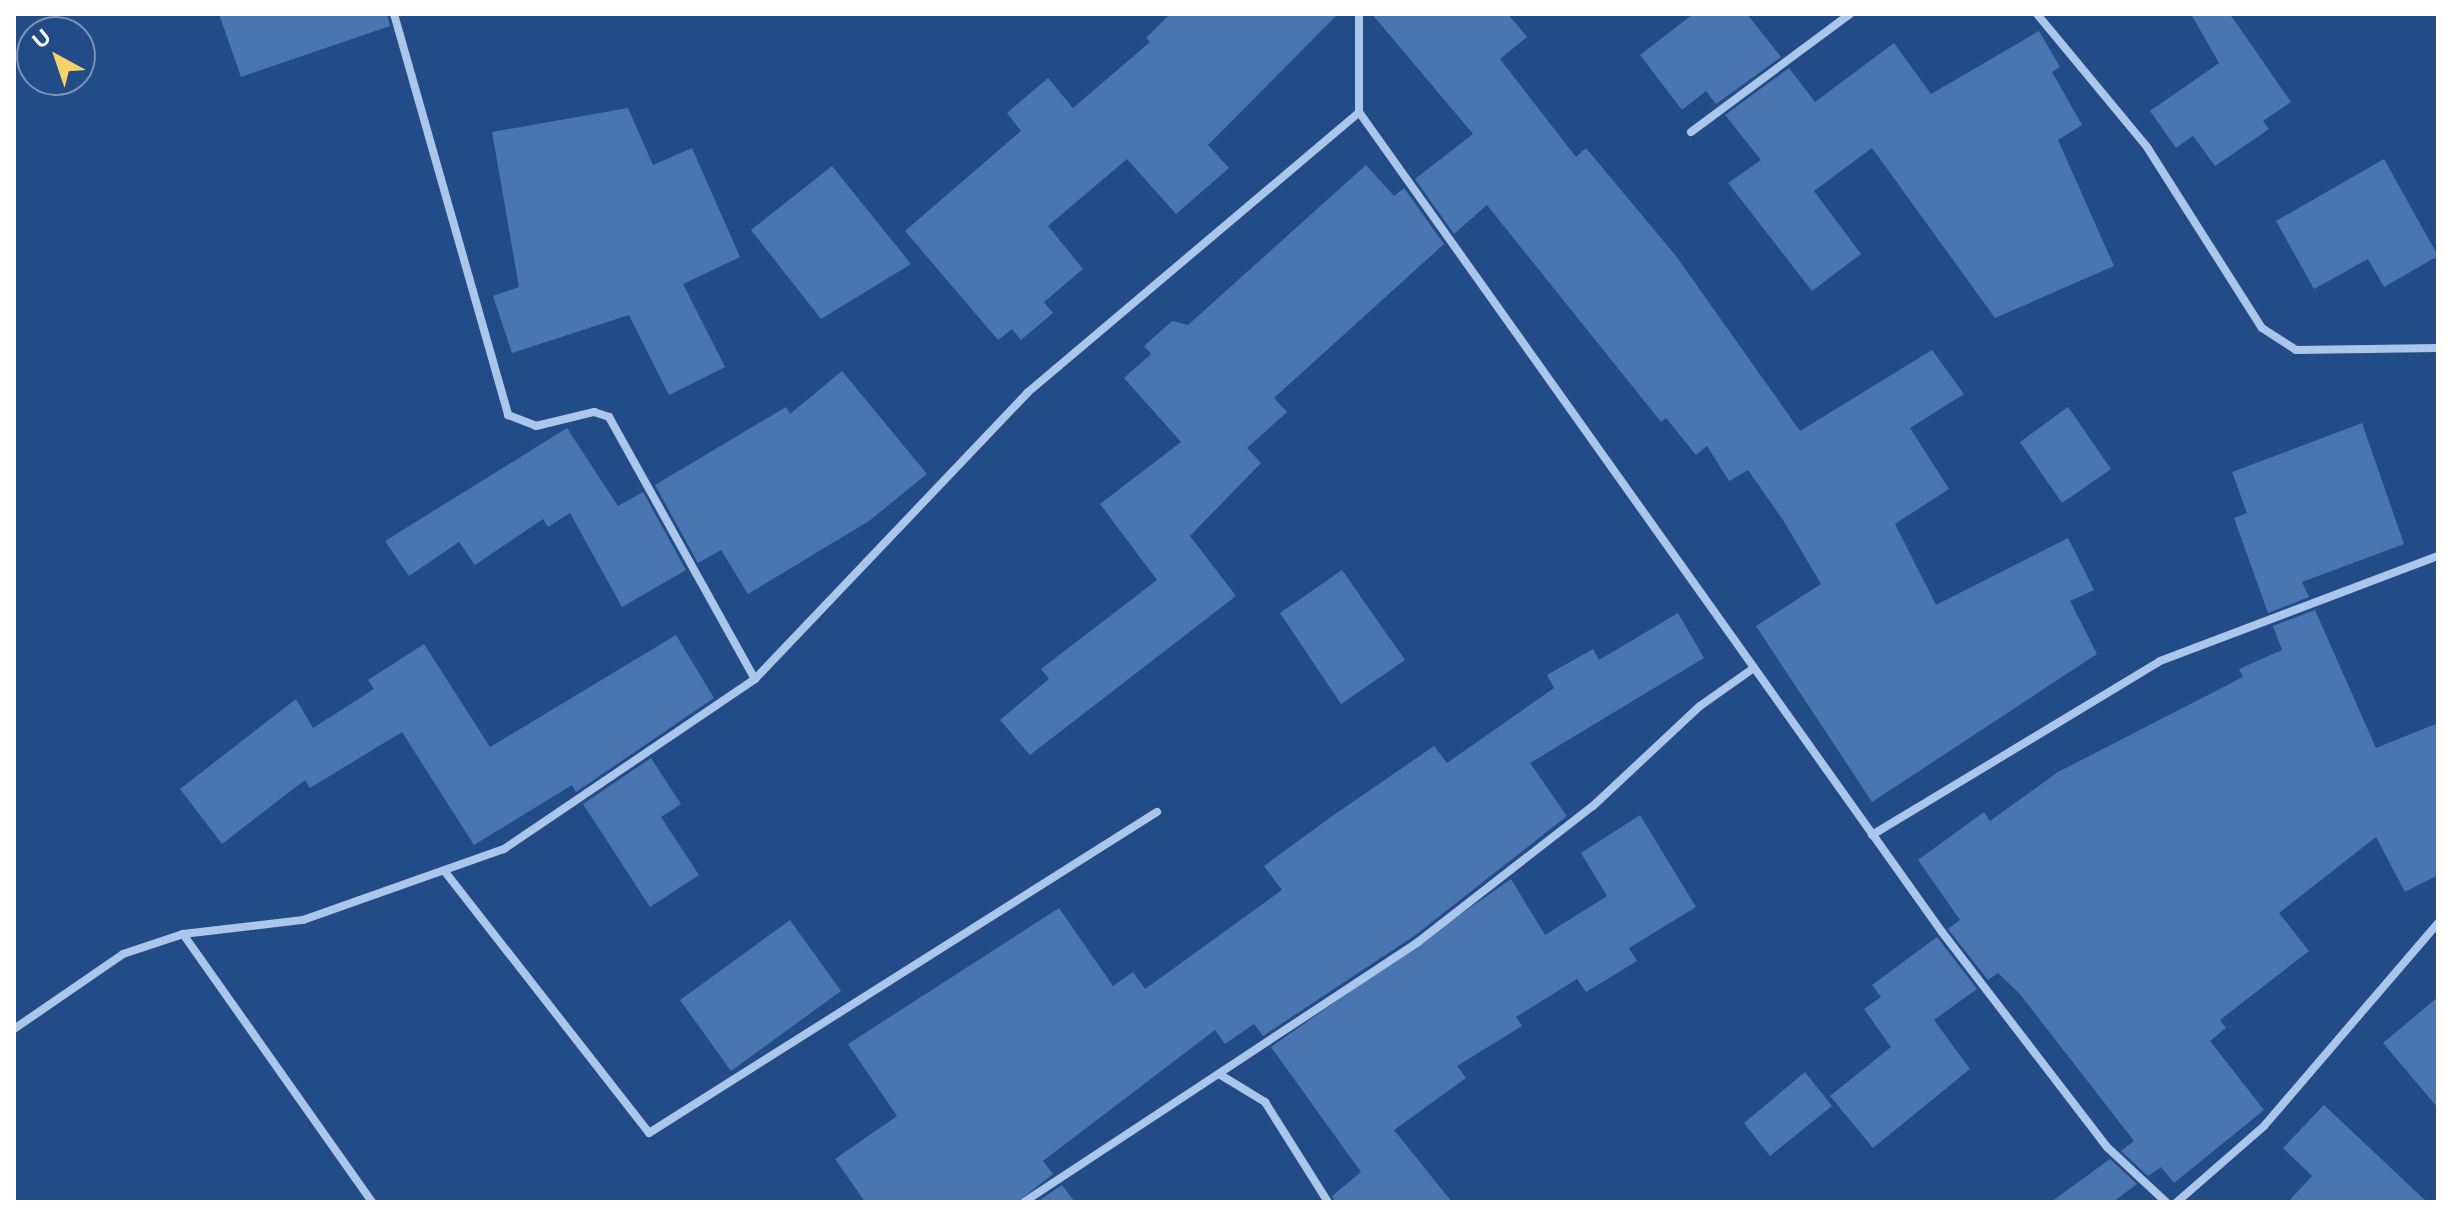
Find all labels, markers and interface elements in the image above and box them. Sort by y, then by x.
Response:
north arrow [16,16,96,96]
text: U [27,24,56,53]

